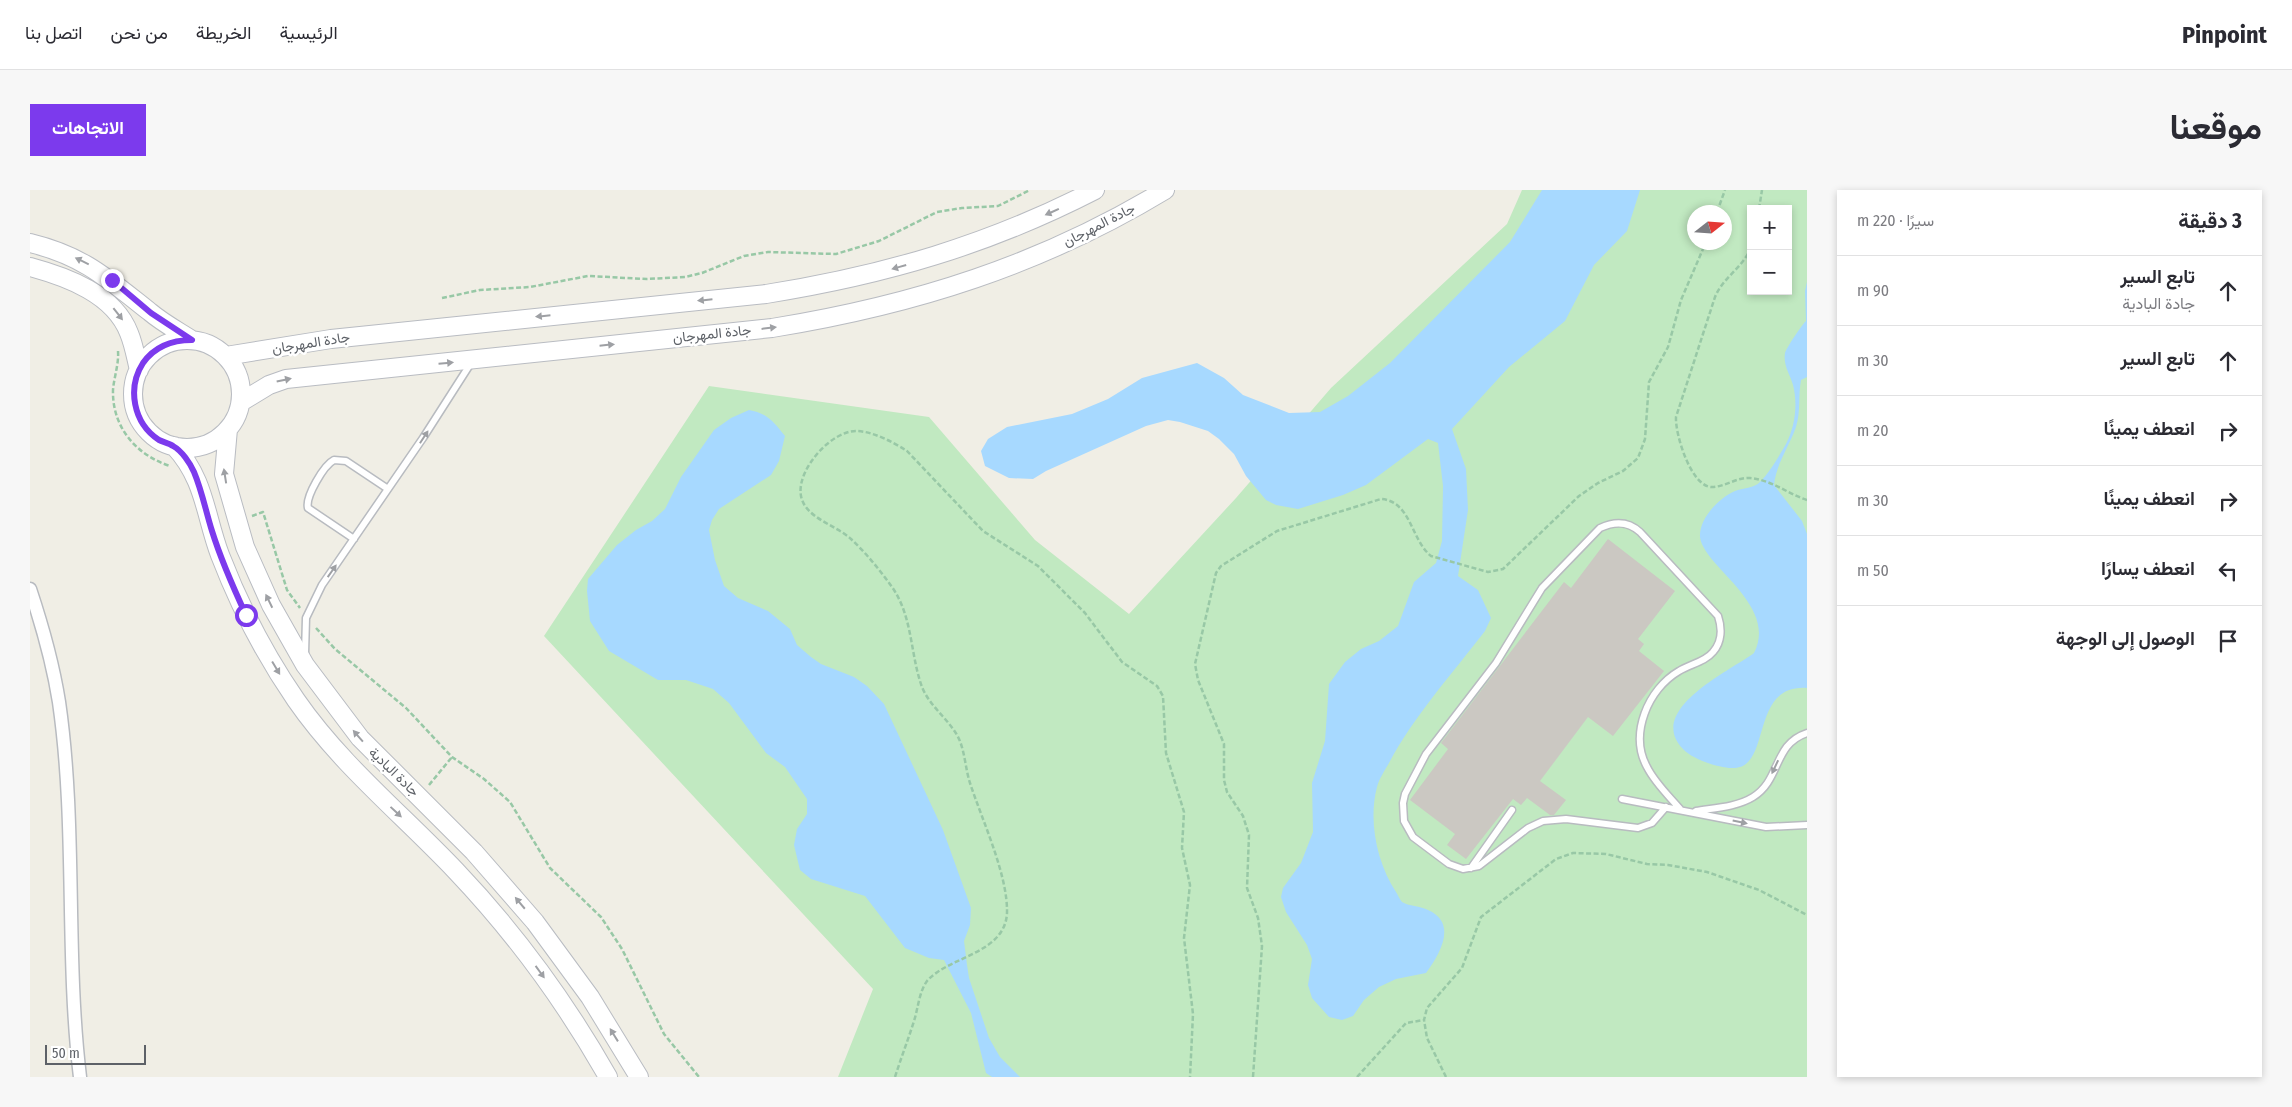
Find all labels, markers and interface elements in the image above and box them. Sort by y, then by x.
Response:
text: Pinpoint [2182,21,2267,49]
text: اتصل بنا [25,22,83,44]
text: من نحن [111,22,168,44]
text: الخريطة [196,22,251,44]
text: الرئيسية [279,22,338,44]
button: الاتجاهات [30,104,146,156]
text: موقعنا [2169,106,2262,148]
street label: جادة المهرجان [1060,200,1138,250]
north arrow [1687,205,1732,250]
map controls [1747,205,1792,295]
button: + [1747,205,1792,250]
one-way arrow [1045,208,1059,216]
text: 3 دقيقة [2178,208,2242,234]
text: سيرًا · 220 m [1857,211,1934,230]
button: − [1747,250,1792,295]
one-way arrow [74,257,89,266]
one-way arrow [892,264,907,272]
text: تابع السير [2120,265,2195,288]
route end [101,269,124,292]
icon: ahead [2214,277,2242,305]
text: 90 m [1857,281,1889,300]
text: جادة البادية [2122,294,2195,313]
one-way arrow [696,296,712,304]
one-way arrow [112,308,123,321]
one-way arrow [535,312,551,320]
street label: جادة المهرجان [672,321,752,347]
one-way arrow [761,324,777,332]
street label: جادة المهرجان [271,328,351,358]
one-way arrow [599,341,615,349]
text: تابع السير [2120,347,2195,370]
icon: ahead [2214,347,2242,375]
text: 30 m [1857,351,1889,370]
one-way arrow [438,358,454,366]
one-way arrow [277,376,293,384]
text: انعطف يمينًا [2103,417,2195,440]
icon: right [2214,417,2242,445]
text: 20 m [1857,421,1888,440]
one-way arrow [419,430,429,444]
one-way arrow [220,467,228,483]
text: انعطف يمينًا [2103,487,2195,510]
icon: right [2214,487,2242,515]
text: 30 m [1857,491,1889,510]
text: انعطف يسارًا [2101,557,2195,580]
icon: left [2214,557,2242,585]
text: 50 m [1857,561,1889,580]
one-way arrow [327,564,337,578]
one-way arrow [265,594,273,608]
route start [235,604,258,627]
text: الوصول إلى الوجهة [2056,627,2195,650]
icon: arrive [2214,627,2242,655]
one-way arrow [271,662,280,675]
one-way arrow [353,730,364,743]
street label: جادة البادية [365,744,423,800]
one-way arrow [1771,760,1779,774]
one-way arrow [390,806,402,818]
one-way arrow [1733,818,1748,826]
one-way arrow [514,897,525,910]
one-way arrow [535,965,545,978]
one-way arrow [610,1028,619,1041]
scale bar [45,1042,146,1065]
text: 50 m [52,1045,80,1062]

